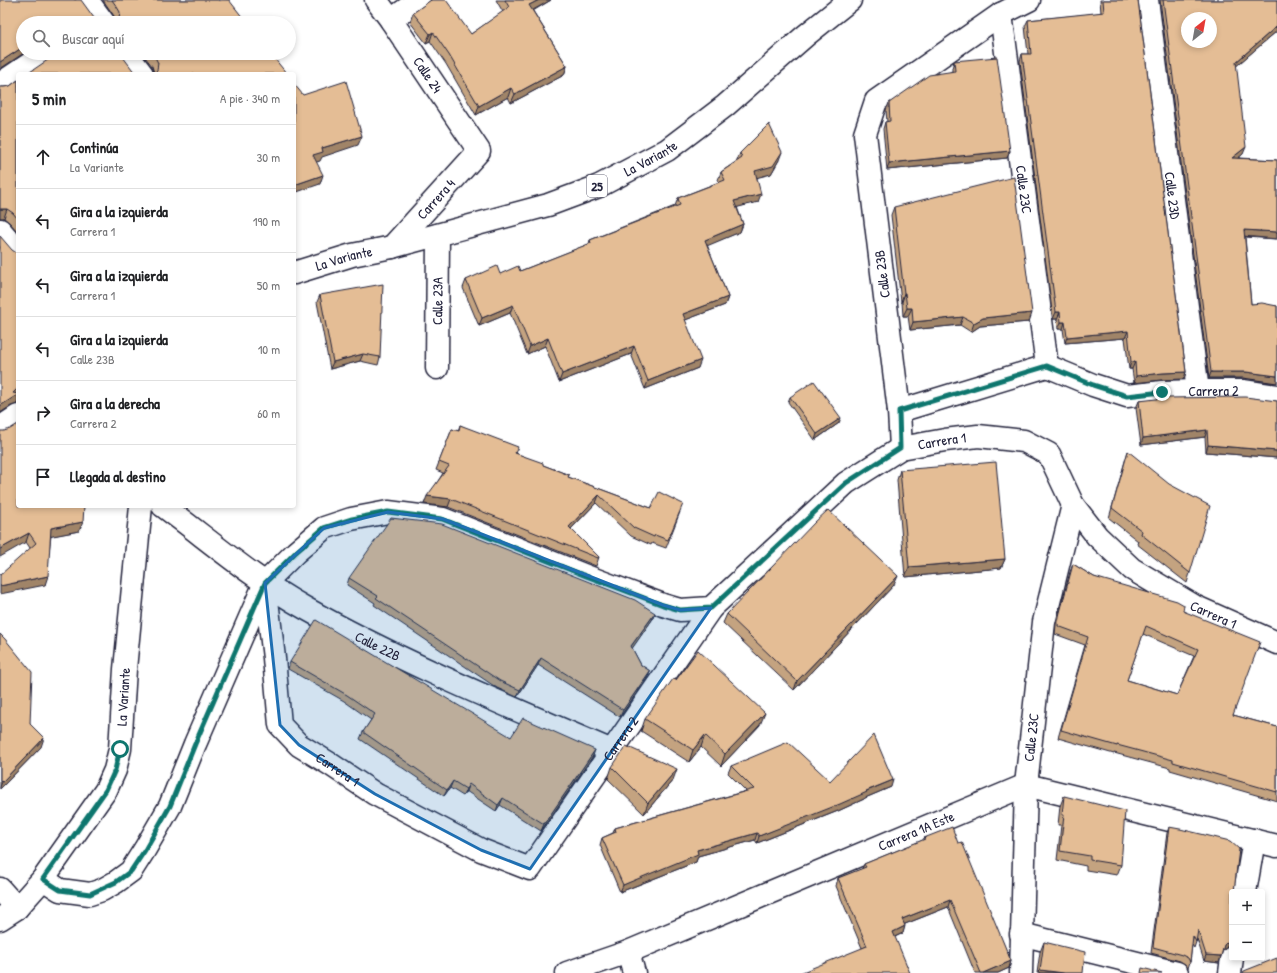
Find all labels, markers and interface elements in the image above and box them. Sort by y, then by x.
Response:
north arrow [1181,12,1217,48]
search box [16,16,296,60]
icon: search [30,27,52,49]
text: Buscar aquí [62,28,125,49]
street label: Calle 24 [409,53,447,96]
text: 5 min [32,87,66,110]
text: A pie · 340 m [220,89,280,107]
street label: La Variante [620,135,681,180]
text: Continúa [70,137,118,158]
icon: ahead [32,146,54,168]
text: 30 m [257,148,280,166]
text: La Variante [70,158,124,176]
street label: Calle 23C [1012,164,1037,215]
street label: Calle 23D [1160,170,1186,220]
street label: Carrera 4 [412,174,459,223]
road number: 25 [587,175,607,197]
text: Gira a la izquierda [70,201,168,222]
icon: left [32,210,54,232]
text: 190 m [253,212,280,230]
text: Carrera 1 [70,222,115,240]
street label: La Variante [313,241,374,275]
street label: Calle 23B [869,249,894,299]
text: Gira a la izquierda [70,265,168,286]
icon: left [32,274,54,296]
text: 50 m [257,276,280,294]
street label: Calle 23A [427,277,447,325]
text: Carrera 1 [70,286,115,304]
text: Gira a la izquierda [70,329,168,350]
icon: left [32,338,54,360]
text: 10 m [258,340,280,358]
text: Calle 23B [70,350,115,368]
street label: Carrera 2 [1188,381,1239,400]
route end [1153,383,1171,401]
text: Gira a la derecha [70,393,160,414]
icon: right [32,402,54,424]
text: 60 m [257,404,280,422]
text: Carrera 2 [70,414,117,432]
street label: Carrera 1 [916,428,967,454]
icon: arrive [32,466,54,488]
text: Llegada al destino [70,466,166,487]
street label: Carrera 1 [1187,596,1240,633]
street label: Calle 22B [352,626,404,665]
street label: La Variante [111,667,134,726]
street label: Carrera 2 [598,712,642,764]
street label: Calle 23C [1019,712,1043,762]
route start [111,740,129,758]
street label: Carrera 1 [312,748,364,790]
street label: Carrera 1A Este [875,806,957,855]
map controls [1229,889,1265,961]
button: + [1229,889,1265,925]
button: − [1229,925,1265,961]

